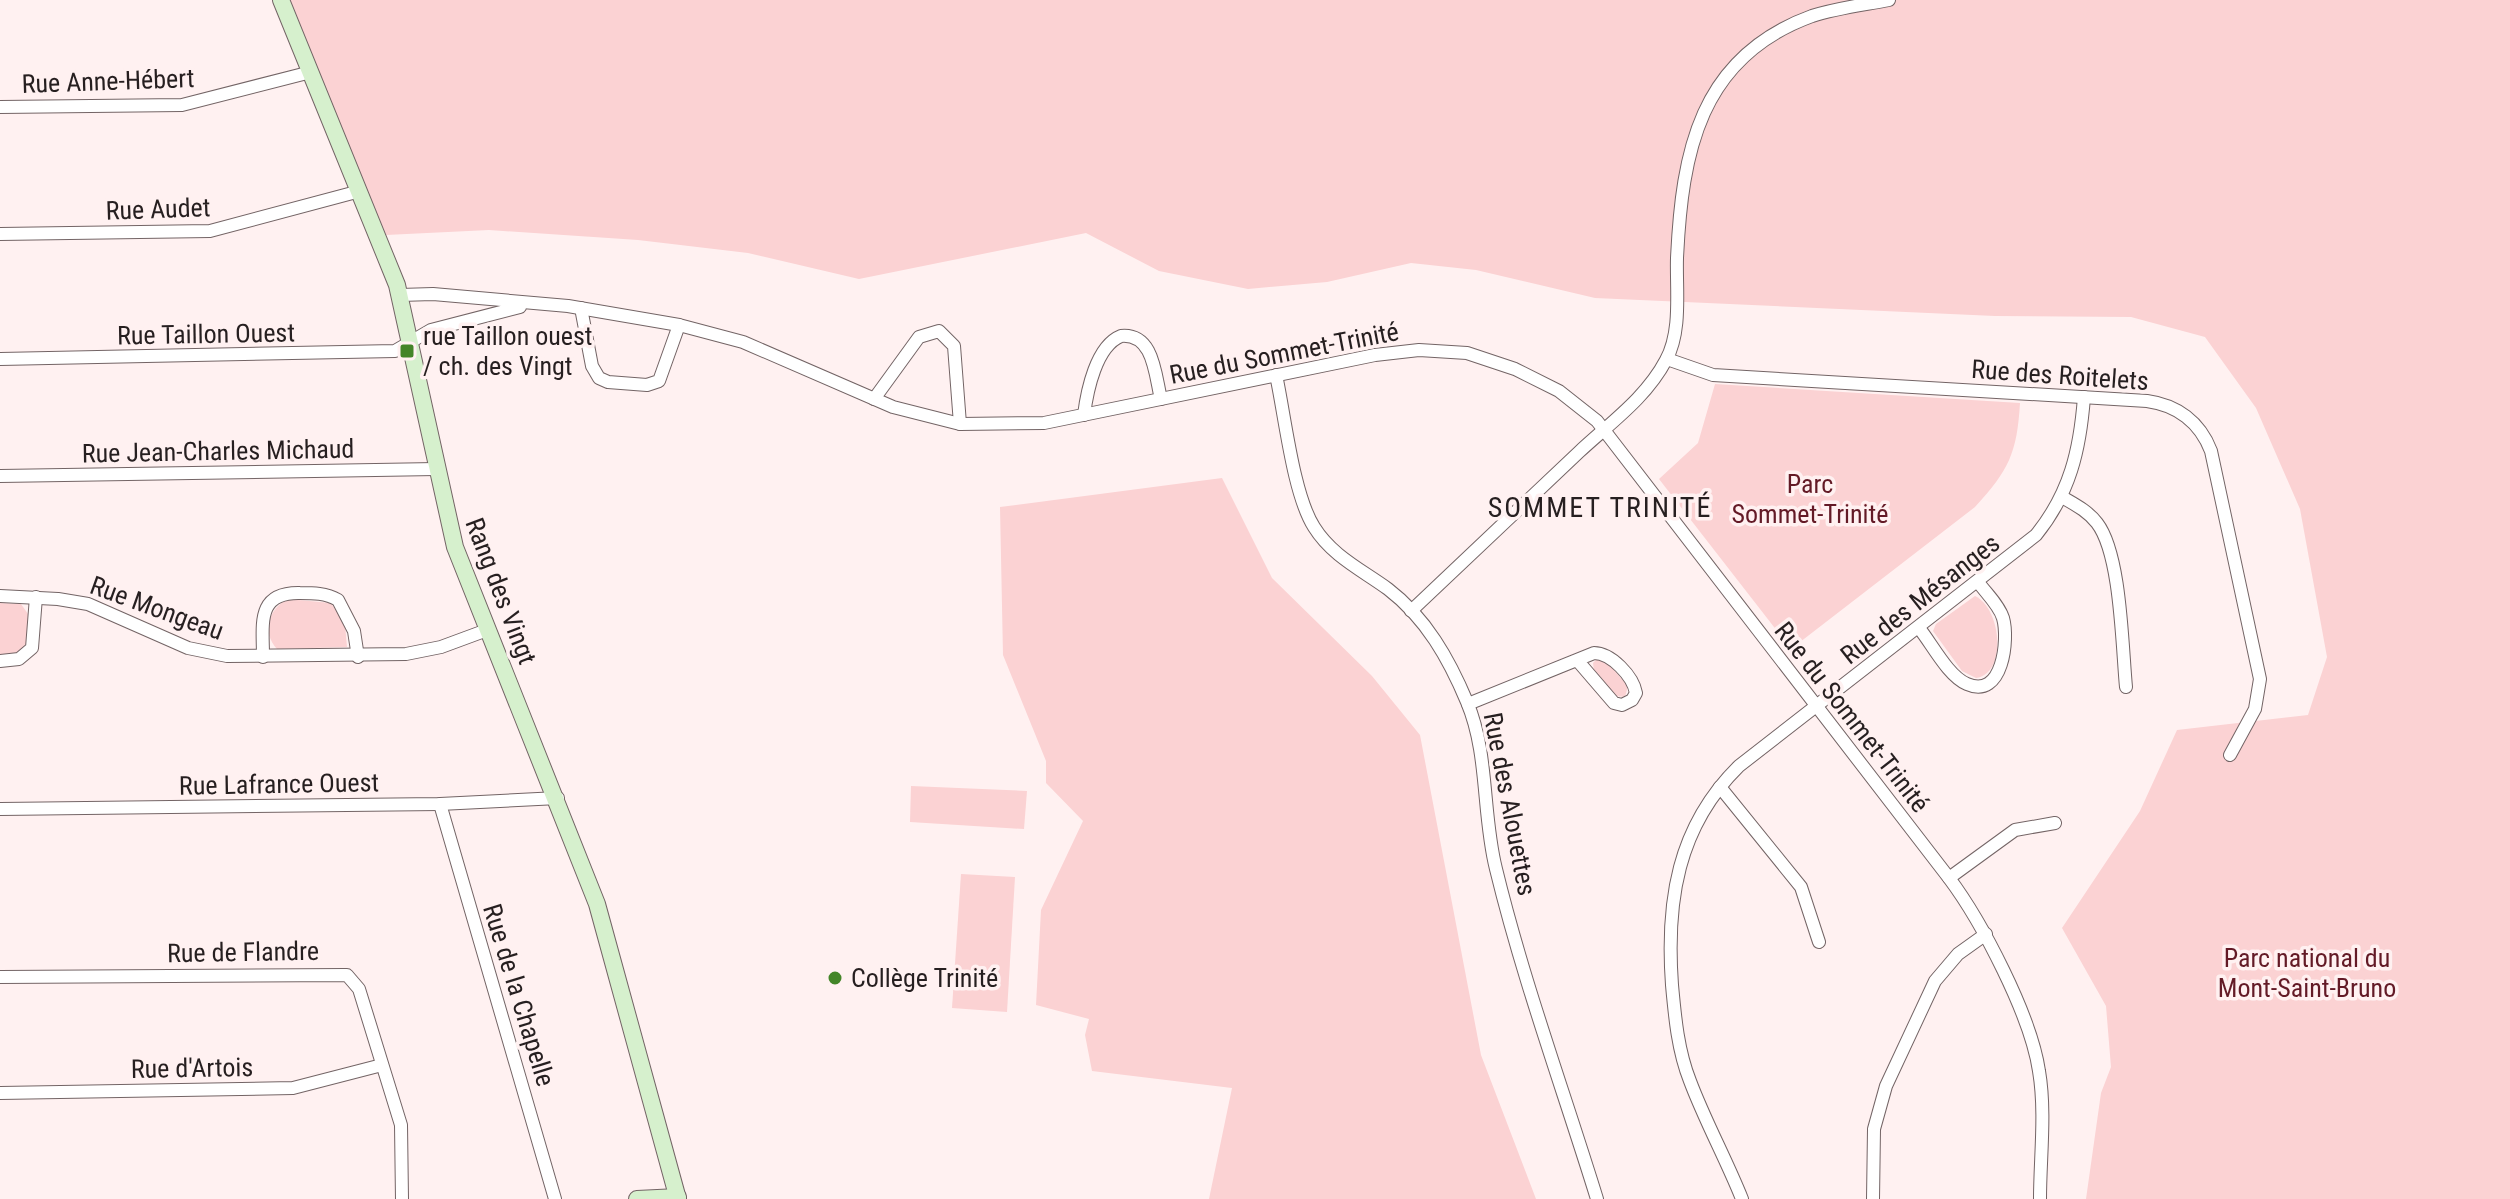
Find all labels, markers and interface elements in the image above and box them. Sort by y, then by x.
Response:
street label: Rue Anne-Hébert [21,63,195,99]
street label: Rue Audet [105,192,211,226]
street label: Rue du Sommet-Trinité [1167,316,1401,390]
street label: Rue Taillon Ouest [117,317,295,351]
place label: rue Taillon ouest / ch. des Vingt [423,321,593,381]
marker: rue Taillon ouest / ch. des Vingt [398,342,416,360]
street label: Rue des Roitelets [1970,354,2150,396]
street label: Rue Jean-Charles Michaud [81,434,355,468]
park label: Parc Sommet-Trinité [1732,469,1888,529]
district label: SOMMET TRINITÉ [1488,491,1712,524]
street label: Rang des Vingt [459,514,543,668]
street label: Rue des Mésanges [1835,528,2005,670]
street label: Rue Mongeau [86,570,228,646]
street label: Rue du Sommet-Trinité [1768,616,1936,818]
street label: Rue des Alouettes [1478,710,1542,898]
street label: Rue Lafrance Ouest [179,767,379,801]
street label: Rue de la Chapelle [477,900,561,1090]
street label: Rue de Flandre [167,936,319,968]
park label: Parc national du Mont-Saint-Bruno [2218,943,2396,1003]
place label: Collège Trinité [851,963,998,993]
marker: Collège Trinité [826,969,844,987]
street label: Rue d'Artois [131,1052,253,1084]

